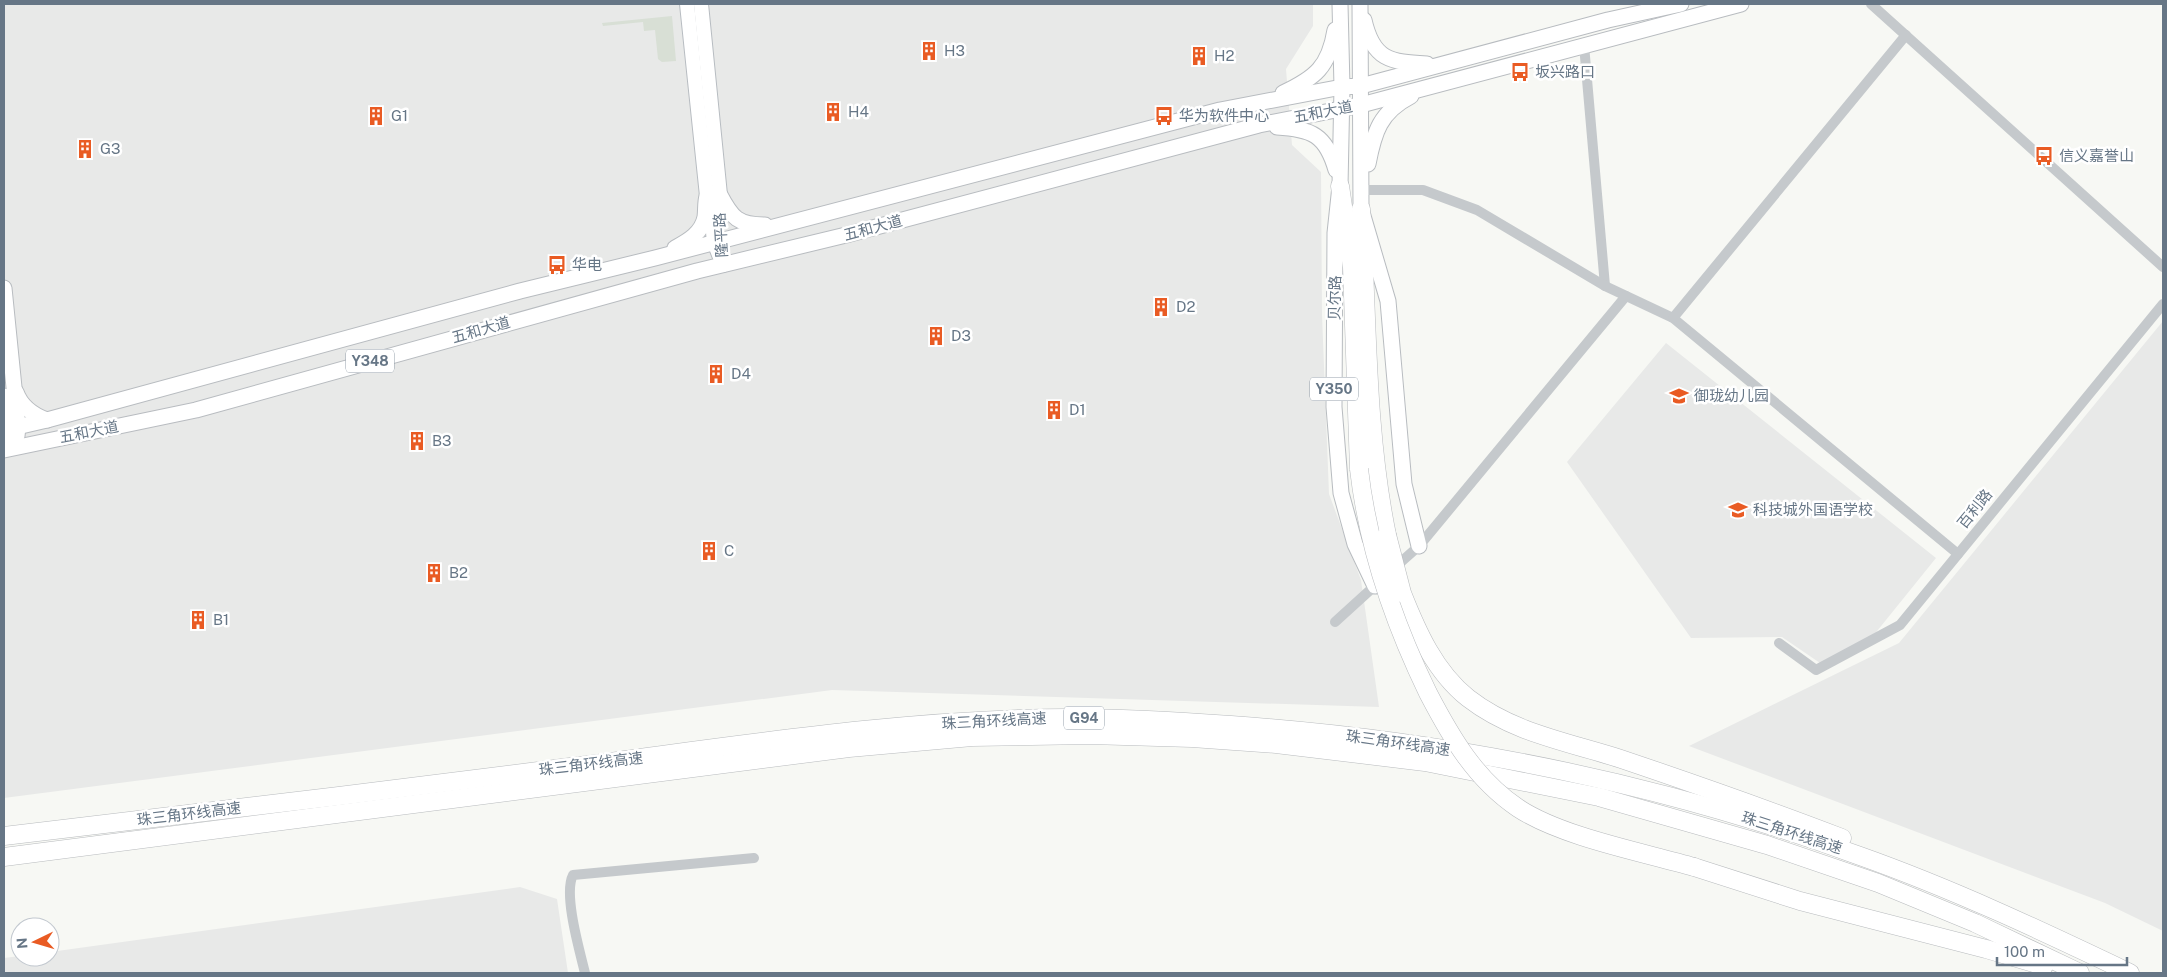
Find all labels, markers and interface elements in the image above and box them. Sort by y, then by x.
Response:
building icon: H3 [918,40,940,62]
place label: H3 [944,42,965,59]
building icon: H2 [1188,45,1210,67]
place label: H2 [1214,47,1234,64]
bus stop icon: 坂兴路口 [1509,61,1531,83]
place label: 坂兴路口 [1535,63,1595,80]
street label: 五和大道 [1292,97,1354,126]
building icon: H4 [822,101,844,123]
place label: H4 [848,103,869,120]
building icon: G1 [365,105,387,127]
bus stop icon: 华为软件中心 [1153,105,1175,127]
place label: G1 [391,107,408,124]
place label: 华为软件中心 [1179,107,1269,124]
building icon: G3 [74,138,96,160]
place label: G3 [100,140,120,157]
bus stop icon: 信义嘉誉山 [2033,145,2055,167]
place label: 信义嘉誉山 [2059,147,2134,164]
street label: 隆平路 [711,212,730,258]
street label: 五和大道 [842,212,904,243]
bus stop icon: 华电 [546,254,568,276]
place label: 华电 [572,256,602,273]
street label: 贝尔路 [1326,275,1343,321]
building icon: D2 [1150,296,1172,318]
place label: D2 [1176,298,1195,315]
street label: 五和大道 [450,313,512,346]
building icon: D3 [925,325,947,347]
place label: D3 [951,327,971,344]
road number: Y348 [346,350,394,372]
building icon: D4 [705,363,727,385]
place label: D4 [731,365,751,382]
road number: Y350 [1310,378,1358,400]
school or university icon: 御珑幼儿园 [1668,385,1690,407]
place label: 御珑幼儿园 [1694,387,1769,404]
building icon: D1 [1043,399,1065,421]
place label: D1 [1069,401,1086,418]
street label: 五和大道 [58,417,120,446]
building icon: B3 [406,430,428,452]
place label: B3 [432,432,452,449]
street label: 百利路 [1954,486,1995,532]
school or university icon: 科技城外国语学校 [1727,499,1749,521]
place label: 科技城外国语学校 [1753,501,1873,518]
building icon: C [698,540,720,562]
place label: C [724,542,734,559]
building icon: B2 [423,562,445,584]
place label: B2 [449,564,468,581]
building icon: B1 [187,609,209,631]
place label: B1 [213,611,229,628]
road number: G94 [1064,706,1104,730]
street label: 珠三角环线高速 [941,709,1047,732]
street label: 珠三角环线高速 [1345,727,1451,758]
street label: 珠三角环线高速 [538,749,644,778]
street label: 珠三角环线高速 [136,799,242,828]
street label: 珠三角环线高速 [1740,808,1845,857]
north arrow [10,917,60,967]
scale bar [1997,934,2127,966]
text: N [14,937,30,949]
text: 100 m [2004,943,2045,960]

